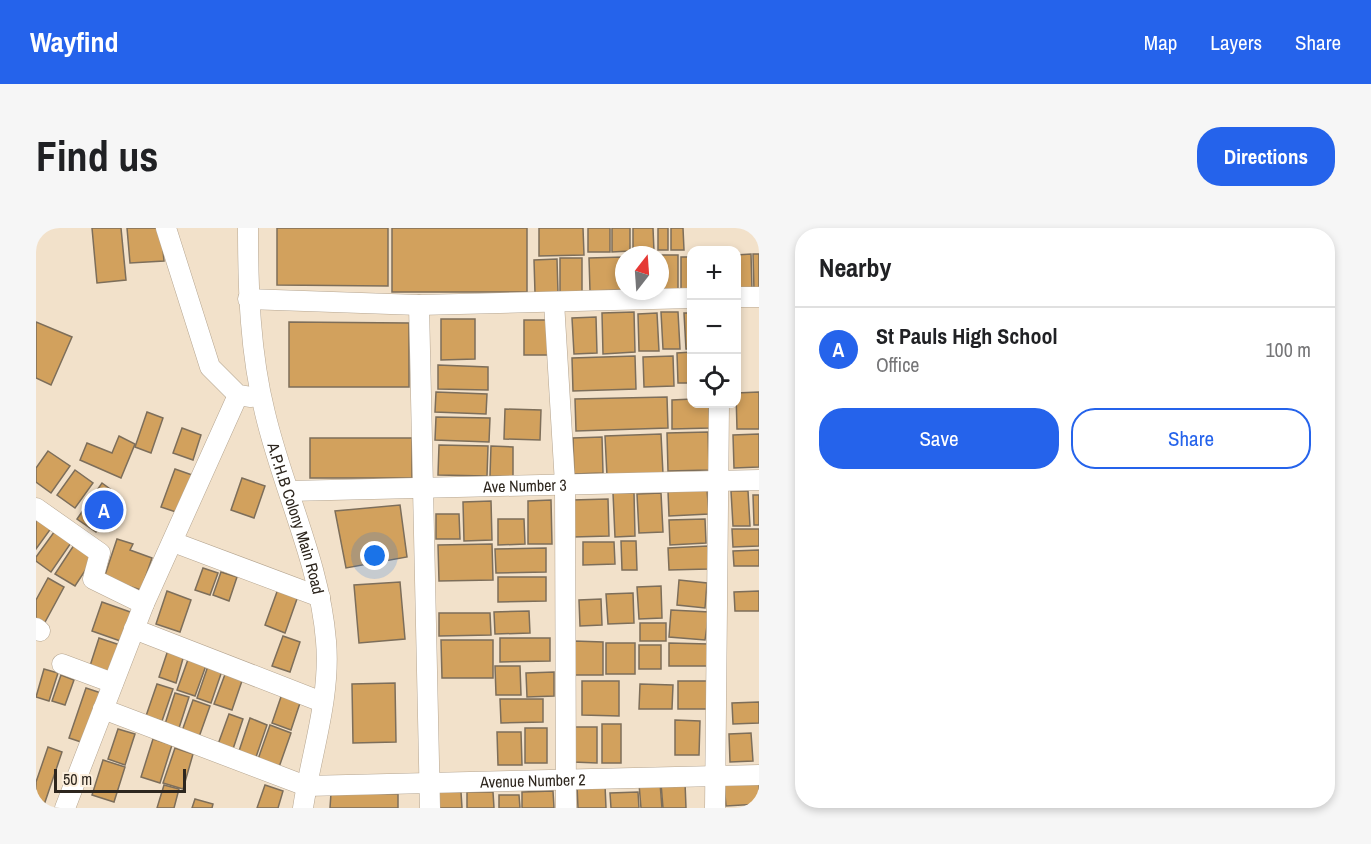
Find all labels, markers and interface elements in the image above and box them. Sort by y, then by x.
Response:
text: Wayfind [30,23,118,61]
text: Map [1144,28,1177,57]
text: Layers [1210,28,1262,57]
text: Share [1295,28,1341,57]
button: Directions [1197,127,1335,186]
text: Find us [36,128,158,184]
north arrow [615,246,669,300]
map controls [687,246,741,408]
button: + [687,246,741,300]
text: Nearby [819,250,891,285]
button: − [687,300,741,354]
text: St Pauls High School [876,321,1057,351]
text: A [833,336,844,363]
text: 100 m [1265,336,1311,363]
text: Office [876,351,919,378]
button: locate [687,354,741,408]
button: Save [819,408,1059,469]
button: Share [1071,408,1311,469]
street label: A.P.H.B Colony Main Road [262,439,330,596]
street label: Ave Number 3 [482,474,567,497]
pin: A [84,488,124,532]
your location [360,541,389,570]
scale bar [54,766,186,794]
text: 50 m [63,768,92,790]
street label: Avenue Number 2 [479,768,586,793]

